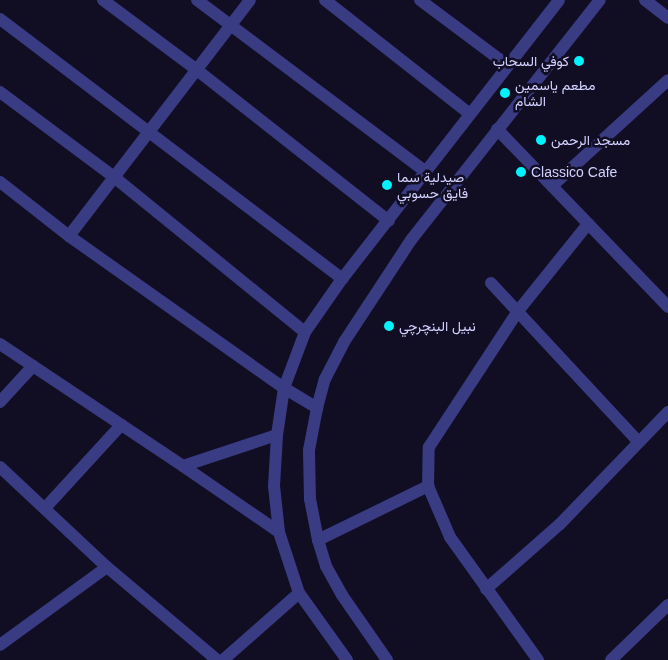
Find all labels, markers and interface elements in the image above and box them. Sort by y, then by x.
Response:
place label: كوفي السحاب [493,53,569,69]
marker: كوفي السحاب [573,55,585,67]
place label: مطعم ياسمين الشام [515,77,595,110]
marker: مطعم ياسمين الشام [499,87,511,99]
place label: مسجد الرحمن [551,132,630,148]
marker: مسجد الرحمن [535,134,547,146]
place label: Classico Cafe [531,164,617,180]
marker: Classico Cafe [515,166,527,178]
place label: صيدلية سما فايق حسوبي [397,169,468,202]
marker: صيدلية سما فايق حسوبي [381,179,393,191]
place label: نبيل البنچرچي [399,318,476,334]
marker: نبيل البنچرچي [383,320,395,332]

